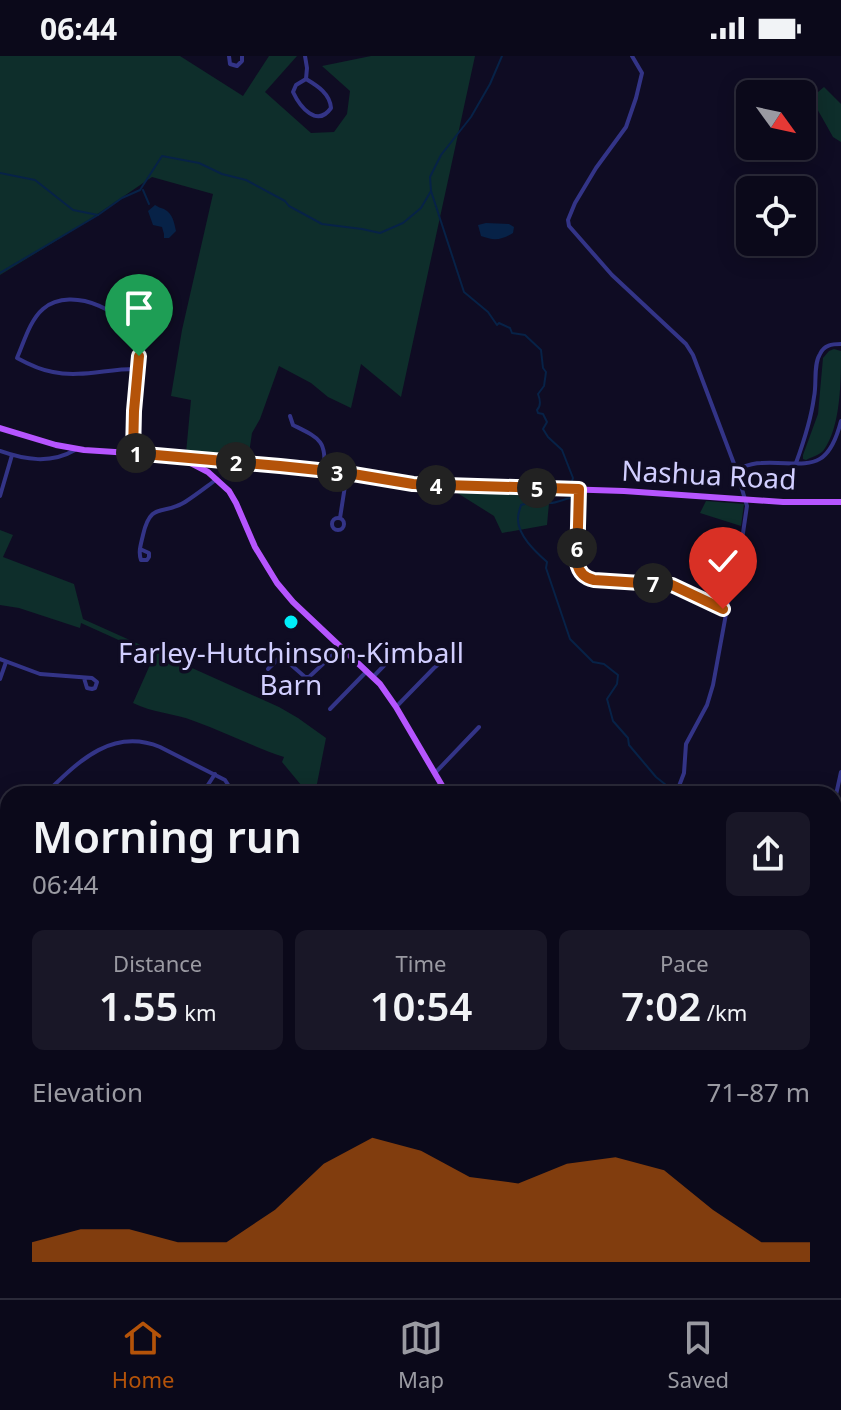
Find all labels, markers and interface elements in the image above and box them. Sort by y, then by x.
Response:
text: 06:44 [40,8,117,49]
north arrow [736,80,816,160]
map controls [736,80,816,256]
button: locate [736,176,816,256]
pin [105,274,173,356]
icon: arrive [117,286,161,330]
pin: 1 [116,433,156,473]
text: 1 [130,438,142,468]
pin: 2 [216,442,256,482]
text: 2 [230,447,242,477]
street label: Nashua Road [620,450,798,498]
pin: 3 [317,452,357,492]
text: 3 [331,457,343,487]
pin: 4 [416,465,456,505]
pin: 5 [517,468,557,508]
text: 4 [430,470,442,500]
text: 5 [531,473,543,503]
pin [689,527,757,609]
pin: 6 [557,528,597,568]
text: 6 [571,533,583,563]
icon: check [701,539,745,583]
pin: 7 [633,563,673,603]
text: 7 [647,568,659,598]
marker: Farley-Hutchinson-Kimball Barn [282,613,300,631]
place label: Farley-Hutchinson-Kimball Barn [118,633,464,703]
text: Morning run [32,806,302,866]
button: share [726,812,810,896]
text: 06:44 [32,866,98,902]
text: Distance [113,948,202,978]
text: Time [396,948,446,978]
text: Pace [660,948,709,978]
text: 1.55 [99,978,178,1033]
text: 10:54 [370,978,472,1033]
text: 7:02 [621,978,701,1033]
text: km [178,997,217,1027]
text: /km [701,997,747,1027]
text: Elevation [32,1074,143,1110]
text: 71–87 m [706,1074,810,1110]
tab: Home [112,1316,174,1394]
tab: Map [398,1316,444,1394]
tab: Saved [668,1316,729,1394]

